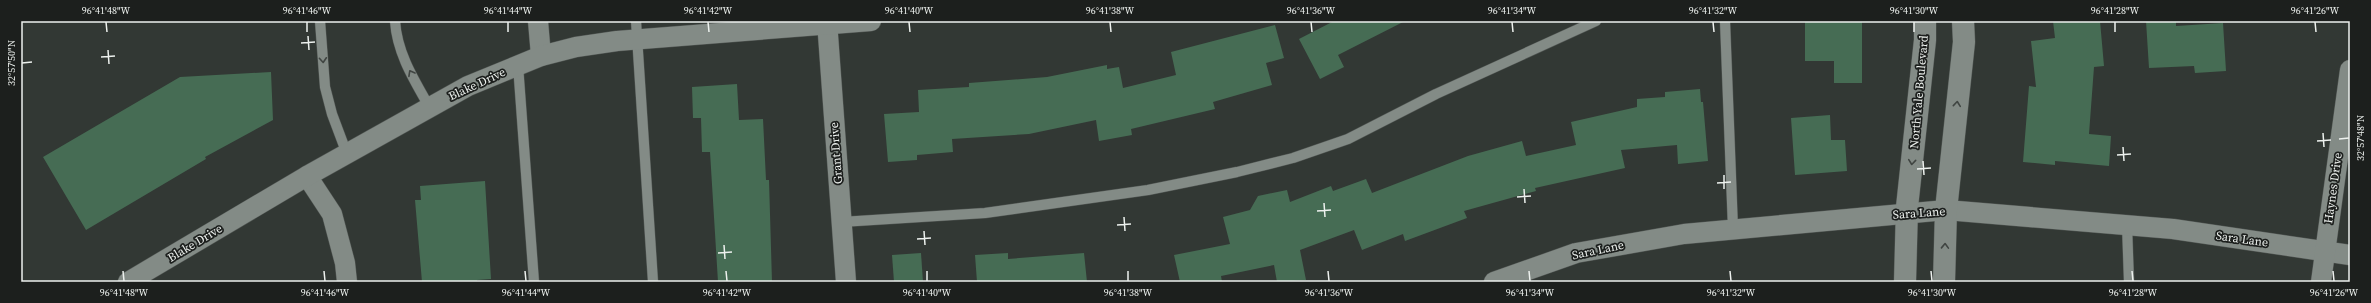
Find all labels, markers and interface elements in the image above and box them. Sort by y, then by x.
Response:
text: 96°41'48"W [82,4,131,17]
text: 96°41'46"W [283,4,332,17]
text: 96°41'44"W [484,4,533,17]
text: 96°41'42"W [684,4,733,17]
text: 96°41'40"W [885,4,934,17]
text: 96°41'38"W [1086,4,1135,17]
text: 96°41'36"W [1287,4,1336,17]
text: 96°41'34"W [1488,4,1537,17]
text: 96°41'32"W [1689,4,1738,17]
text: 96°41'30"W [1890,4,1939,17]
text: 96°41'28"W [2091,4,2140,17]
text: 96°41'26"W [2291,4,2340,17]
street label: North Yale Boulevard [1906,35,1932,149]
text: 32°57'50"N [5,40,18,86]
one-way arrow [319,57,328,63]
street label: Blake Drive [446,64,508,104]
one-way arrow [408,70,416,78]
one-way arrow [1952,101,1961,107]
text: 32°57'48"N [2354,115,2367,161]
street label: Grant Drive [826,122,846,184]
street label: Haynes Drive [2320,151,2346,225]
one-way arrow [1908,159,1917,165]
street label: Sara Lane [1892,203,1946,223]
street label: Blake Drive [165,220,225,266]
street label: Sara Lane [2215,227,2269,251]
street label: Sara Lane [1571,237,1625,263]
one-way arrow [1941,243,1949,249]
text: 96°41'48"W [100,286,149,299]
text: 96°41'46"W [301,286,350,299]
text: 96°41'44"W [502,286,551,299]
text: 96°41'42"W [703,286,752,299]
text: 96°41'40"W [903,286,952,299]
text: 96°41'38"W [1104,286,1153,299]
text: 96°41'36"W [1305,286,1354,299]
text: 96°41'34"W [1506,286,1555,299]
text: 96°41'32"W [1707,286,1756,299]
text: 96°41'30"W [1908,286,1957,299]
text: 96°41'28"W [2109,286,2158,299]
text: 96°41'26"W [2310,286,2359,299]

